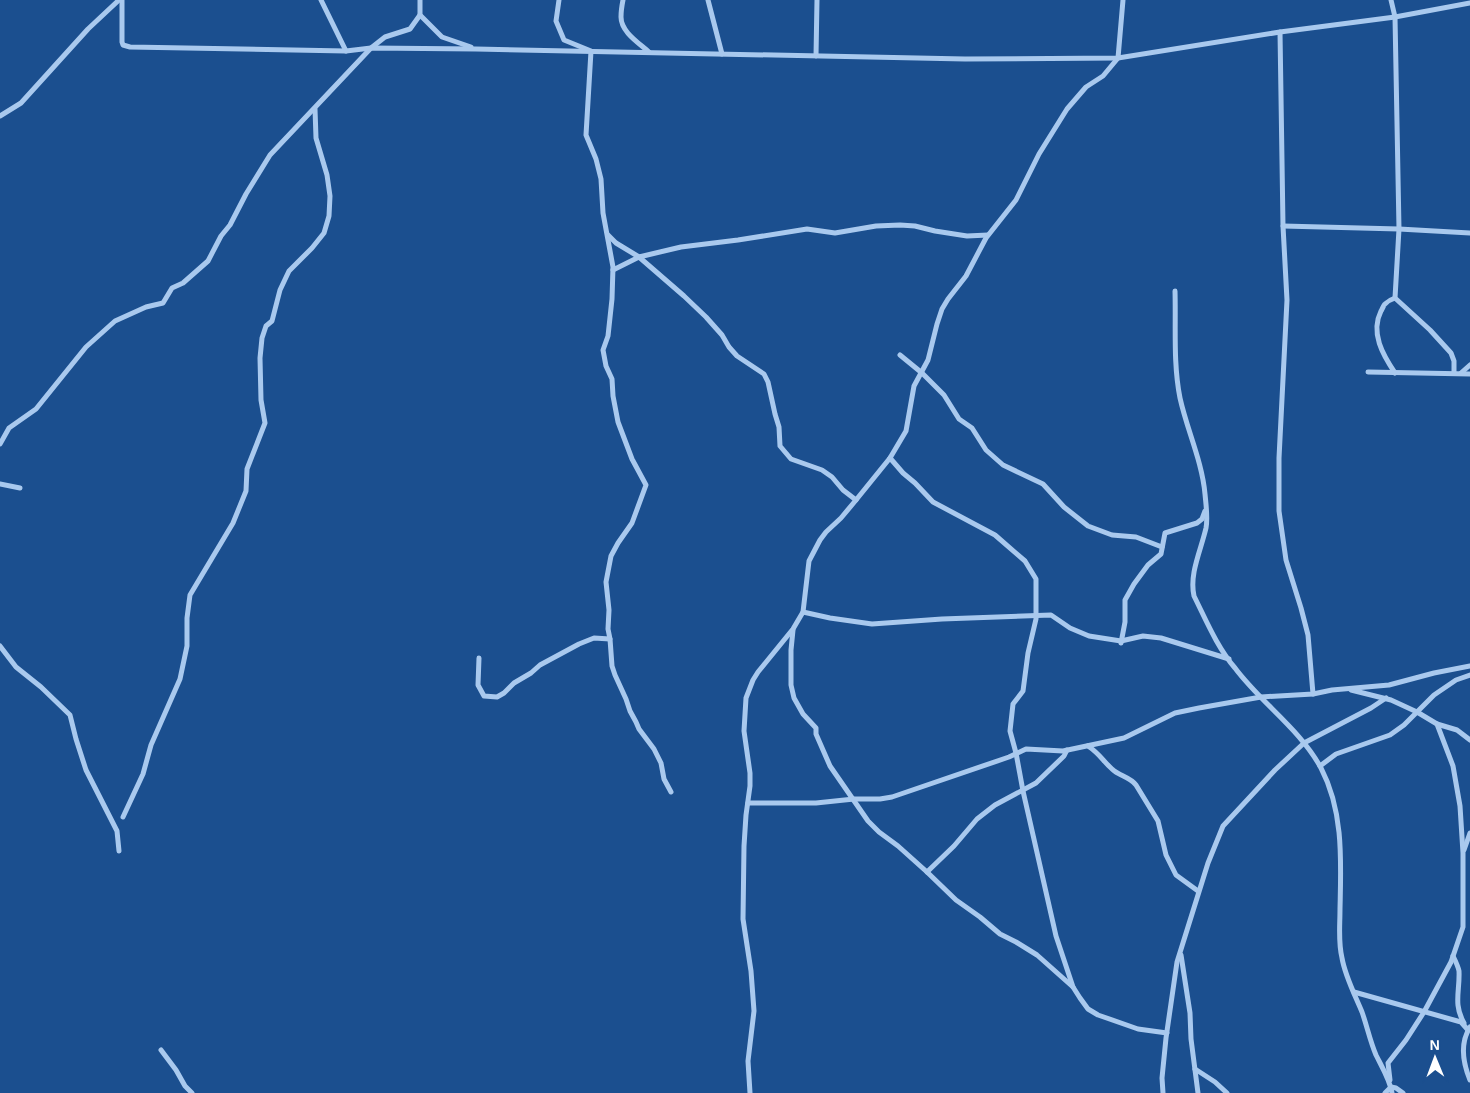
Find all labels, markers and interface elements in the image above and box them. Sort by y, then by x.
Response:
north arrow [1410,1033,1460,1083]
text: N [1430,1037,1440,1053]

